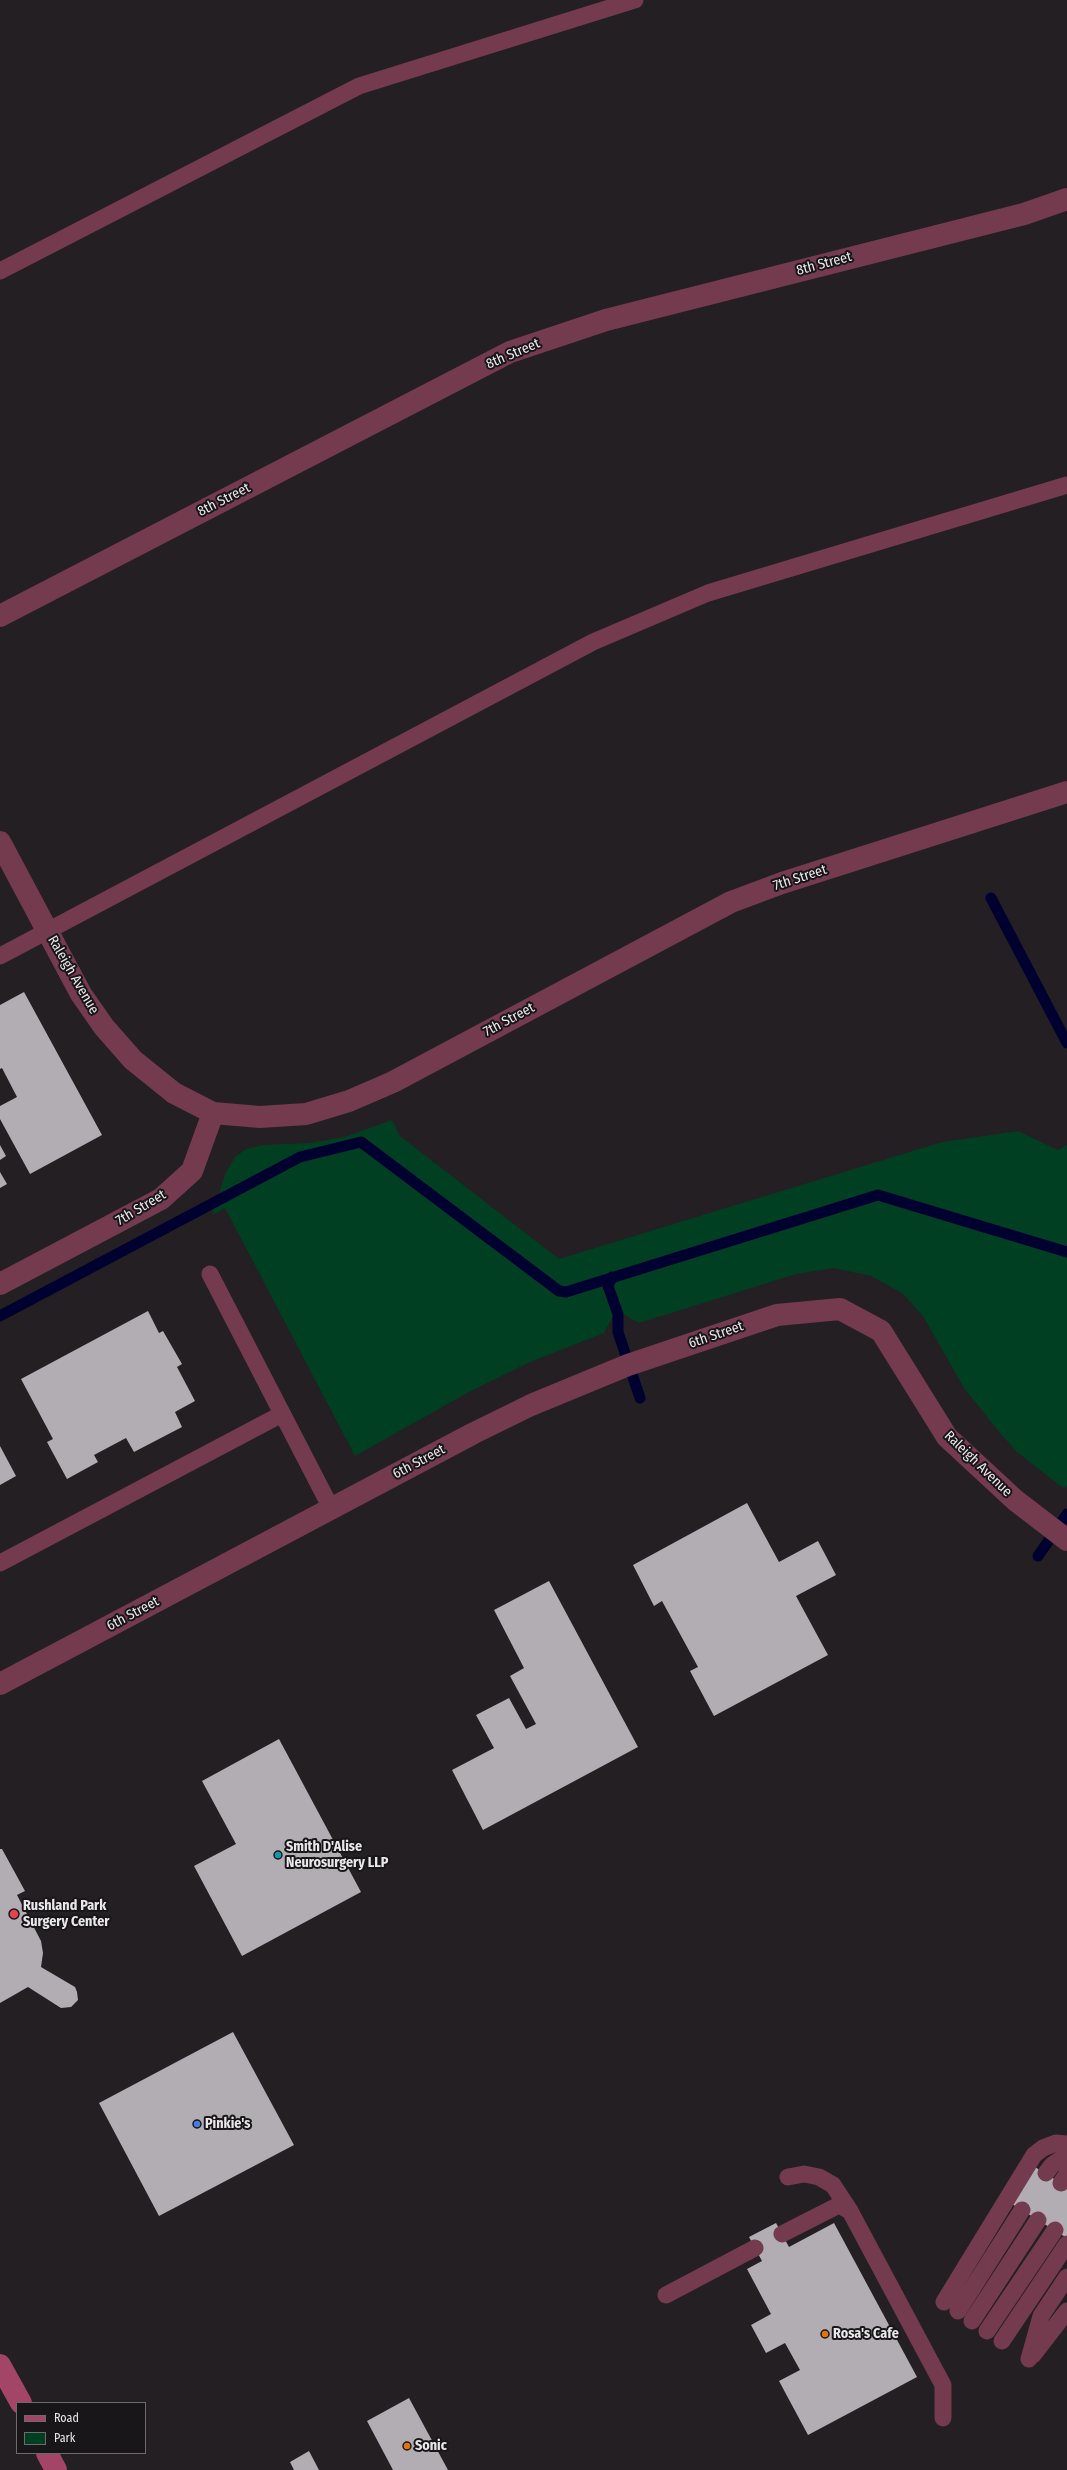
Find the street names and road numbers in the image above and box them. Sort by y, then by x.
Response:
street label: 8th Street [794,249,854,279]
street label: 8th Street [484,335,542,373]
street label: 8th Street [195,480,253,520]
street label: 7th Street [771,861,829,895]
street label: Raleigh Avenue [44,933,102,1017]
street label: 7th Street [481,1000,537,1040]
street label: 7th Street [113,1187,169,1229]
street label: 6th Street [686,1318,746,1352]
street label: Raleigh Avenue [941,1428,1015,1500]
street label: 6th Street [390,1441,448,1483]
street label: 6th Street [104,1593,162,1635]

